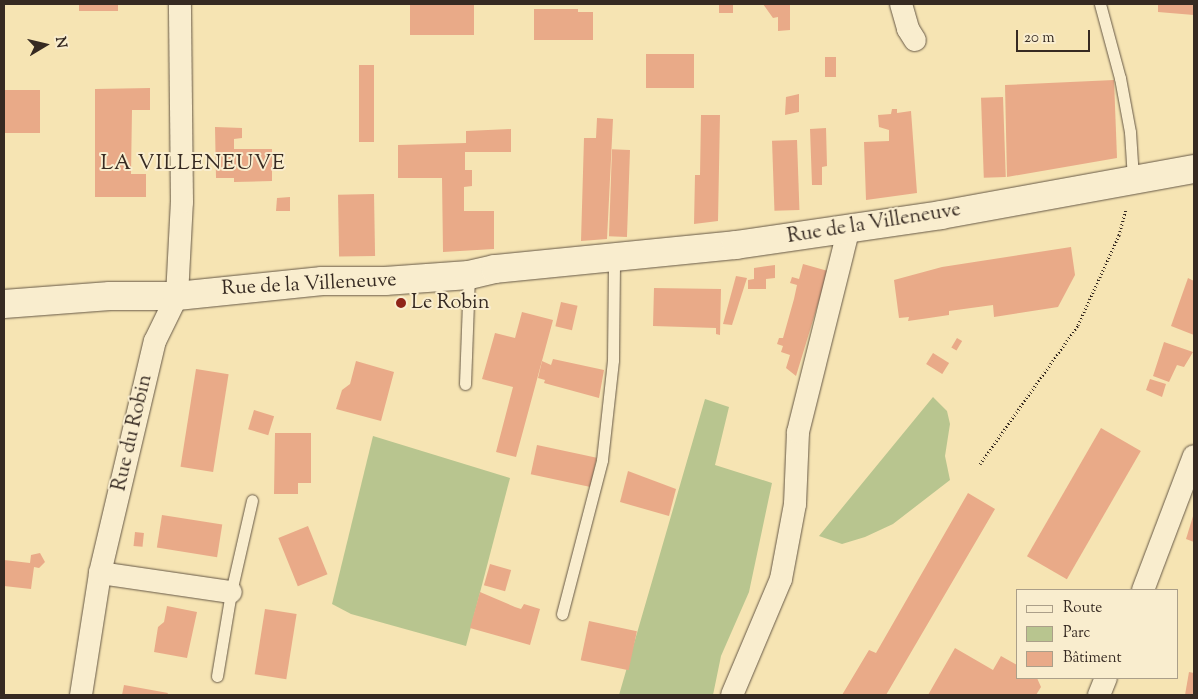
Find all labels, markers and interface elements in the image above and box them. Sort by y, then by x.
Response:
north arrow [20,20,70,70]
scale bar [1018,20,1092,52]
text: 20 m [1024,28,1055,49]
text: N [49,36,71,50]
district label: LA VILLENEUVE [99,151,287,177]
street label: Rue de la Villeneuve [786,198,962,250]
street label: Rue de la Villeneuve [221,268,397,302]
place label: Le Robin [411,291,490,315]
marker: Le Robin [395,297,407,309]
street label: Rue du Robin [108,372,158,494]
legend [1016,589,1178,679]
text: Route [1063,598,1102,619]
text: Parc [1063,623,1090,644]
text: Bâtiment [1063,648,1122,669]

